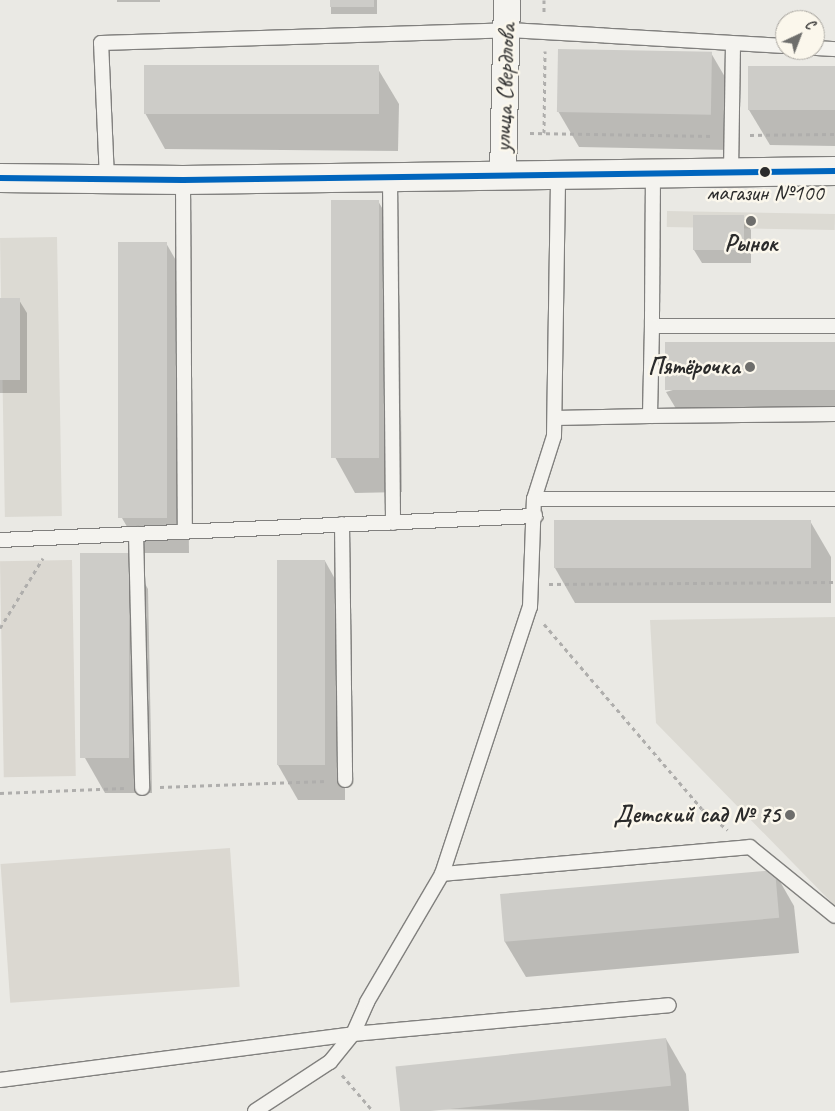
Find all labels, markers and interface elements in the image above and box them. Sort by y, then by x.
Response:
north arrow [775,10,825,60]
text: С [802,16,818,33]
street label: улица Свердлова [488,23,522,153]
marker: магазин №100 [760,167,770,177]
place label: магазин №100 [706,179,824,207]
marker: Рынок [745,215,757,227]
place label: Рынок [725,230,777,258]
place label: Пятёрочка [648,353,740,381]
marker: Пятёрочка [744,361,756,373]
place label: Детский сад № 75 [614,801,780,829]
marker: Детский сад № 75 [784,809,796,821]

